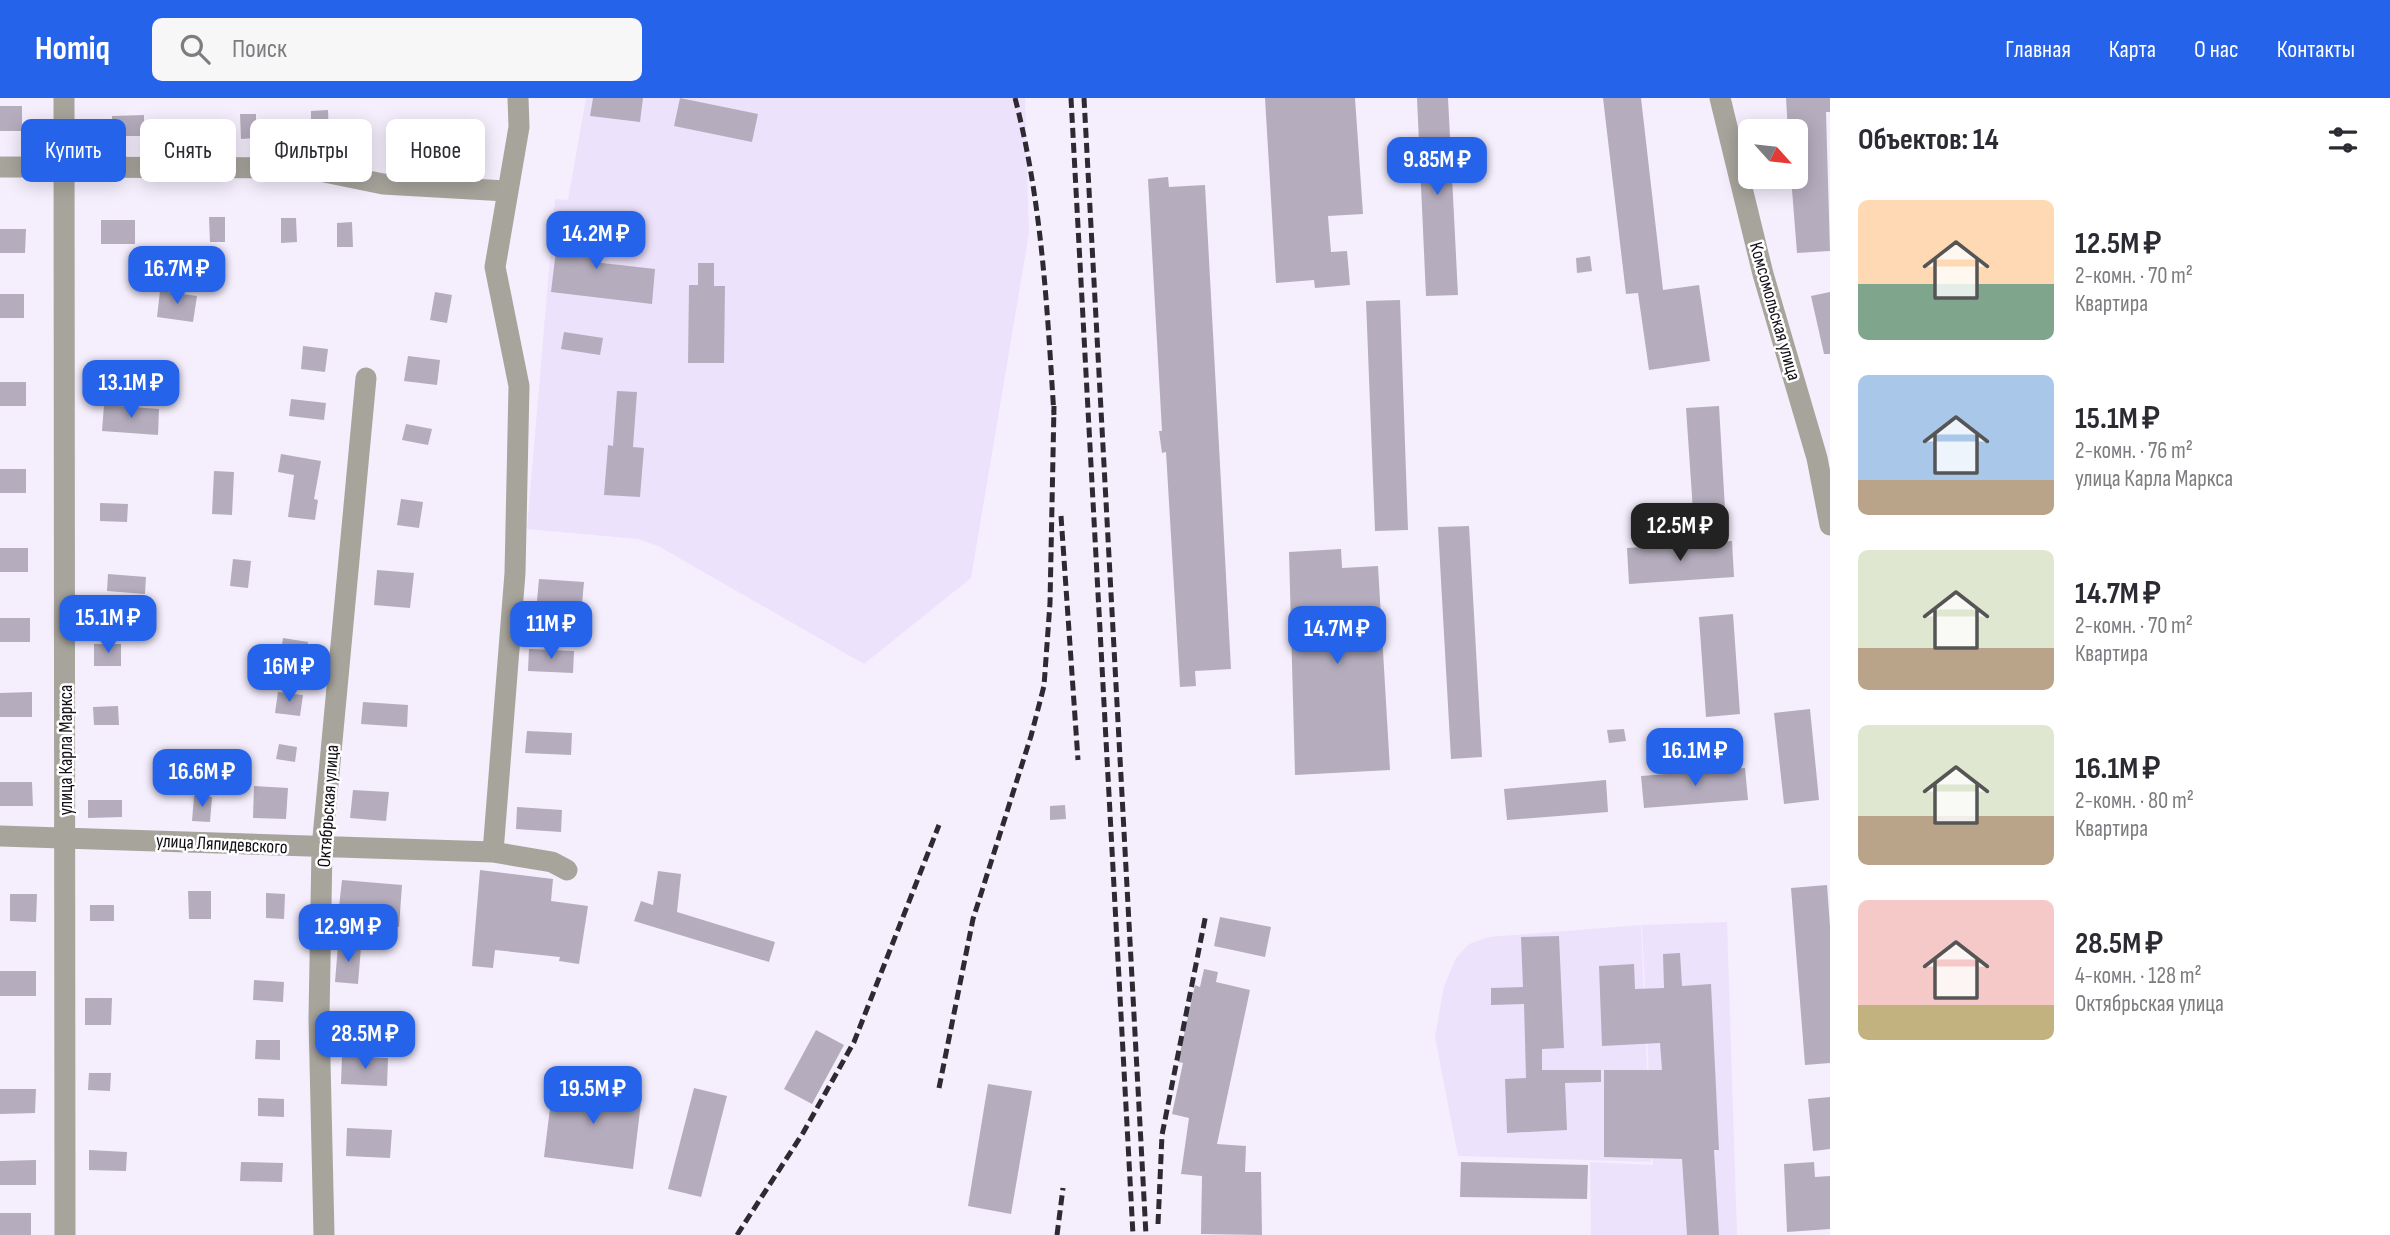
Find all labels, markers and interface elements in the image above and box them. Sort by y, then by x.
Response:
search box [152,18,642,81]
text: Homiq [35,29,110,69]
icon: search [176,30,214,68]
text: Поиск [232,34,287,65]
text: Главная [2005,35,2071,64]
text: Карта [2109,35,2156,64]
text: О нас [2194,35,2239,64]
text: Контакты [2277,35,2355,64]
chip: Купить [21,119,126,182]
chip: Снять [140,119,236,182]
chip: Фильтры [250,119,372,182]
chip: Новое [386,119,485,182]
north arrow [1738,119,1808,189]
map controls [1738,119,1808,189]
icon: filters [2324,121,2362,159]
text: Объектов: 14 [1858,122,1999,158]
pin: 9.85M ₽ [1372,138,1502,197]
text: 9.85M ₽ [1403,146,1471,174]
pin: 14.2M ₽ [531,212,661,271]
text: 14.2M ₽ [562,220,630,248]
text: 12.5M ₽ [2075,226,2161,262]
icon: home [1914,228,1998,312]
street label: Комсомольская улица [1744,240,1805,383]
pin: 16.7M ₽ [112,246,242,306]
text: 16.7M ₽ [144,255,210,283]
text: 2-комн. · 70 m² [2075,262,2193,290]
text: Квартира [2075,290,2148,318]
pin: 13.1M ₽ [66,360,196,420]
text: 13.1M ₽ [98,369,164,397]
text: 15.1M ₽ [2075,401,2160,437]
icon: home [1914,403,1998,487]
text: 2-комн. · 76 m² [2075,437,2193,465]
text: улица Карла Маркса [2075,465,2233,493]
pin: 12.5M ₽ [1615,504,1745,563]
text: 12.5M ₽ [1647,512,1713,540]
text: 14.7M ₽ [2075,576,2161,612]
icon: home [1914,578,1998,662]
pin: 15.1M ₽ [43,596,173,655]
pin: 11M ₽ [502,602,600,661]
text: 15.1M ₽ [75,604,141,632]
pin: 14.7M ₽ [1272,606,1402,666]
text: 11M ₽ [526,610,576,638]
text: 2-комн. · 70 m² [2075,612,2193,640]
text: 14.7M ₽ [1304,615,1370,643]
text: Квартира [2075,640,2148,668]
pin: 16M ₽ [240,644,338,704]
text: 16M ₽ [263,653,315,681]
street label: улица Карла Маркса [55,685,78,815]
pin: 16.1M ₽ [1630,728,1760,788]
text: 16.1M ₽ [1662,737,1728,765]
street label: Октябрьская улица [313,744,344,868]
pin: 16.6M ₽ [137,750,267,809]
text: 16.1M ₽ [2075,751,2160,787]
icon: home [1914,753,1998,837]
text: 16.6M ₽ [169,758,235,786]
text: 2-комн. · 80 m² [2075,787,2194,815]
text: Квартира [2075,815,2148,843]
street label: улица Ляпидевского [156,830,288,859]
pin: 12.9M ₽ [283,904,413,964]
text: 12.9M ₽ [315,913,381,941]
text: 28.5M ₽ [2075,926,2163,962]
icon: home [1914,928,1998,1012]
text: 4-комн. · 128 m² [2075,962,2202,990]
text: Октябрьская улица [2075,990,2224,1018]
pin: 28.5M ₽ [300,1012,430,1071]
text: 28.5M ₽ [331,1020,399,1048]
pin: 19.5M ₽ [528,1066,658,1126]
text: 19.5M ₽ [560,1075,626,1103]

